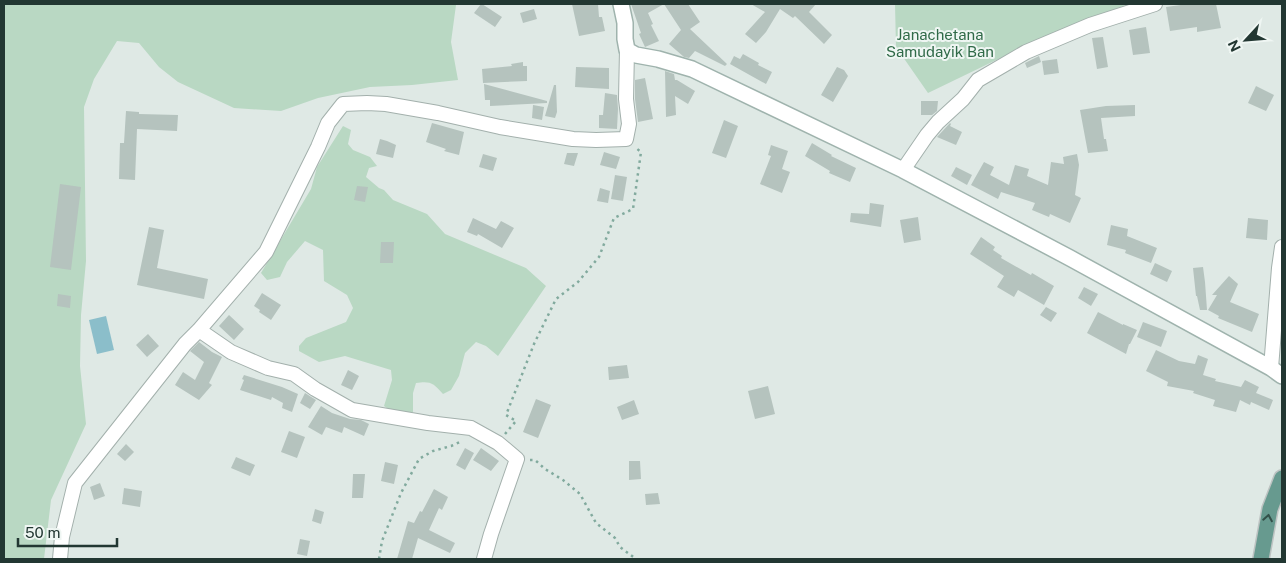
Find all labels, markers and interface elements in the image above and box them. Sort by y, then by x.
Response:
north arrow [1221,15,1271,65]
park label: Janachetana Samudayik Ban [886,26,994,60]
text: N [1225,37,1244,54]
one-way arrow [1263,513,1273,522]
scale bar [18,516,116,548]
text: 50 m [25,524,60,541]

